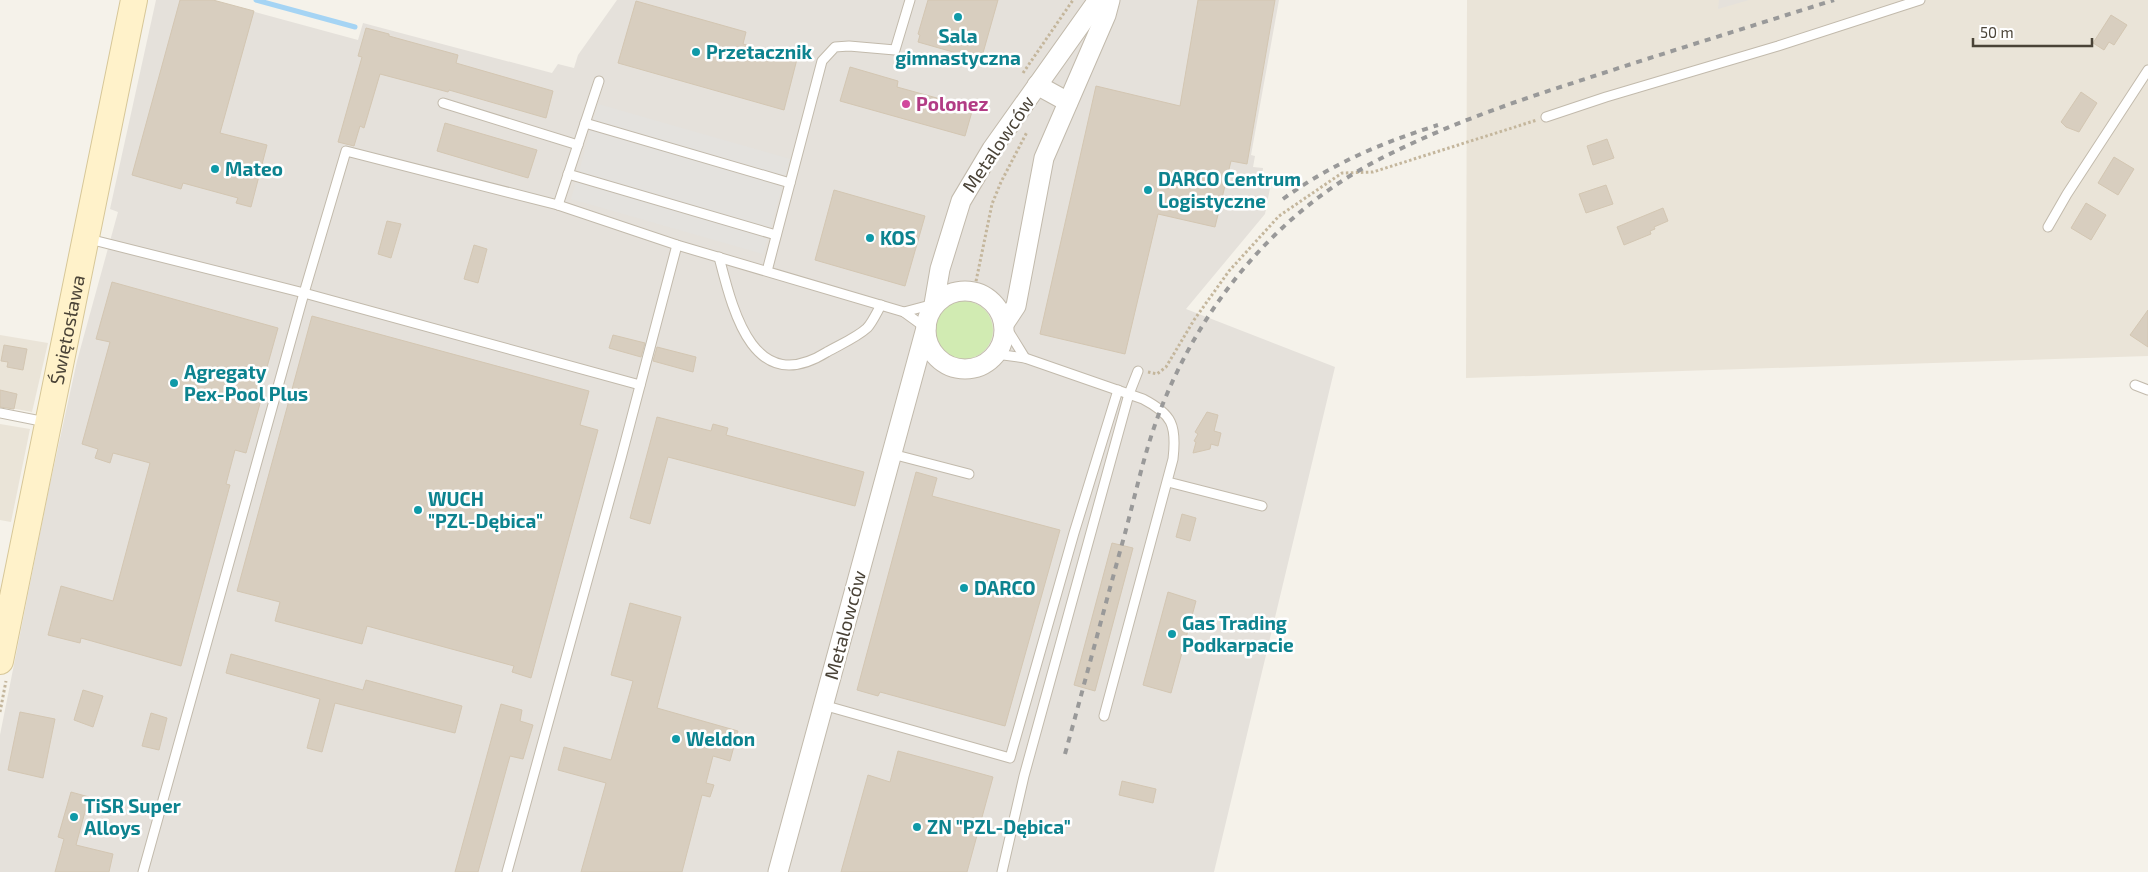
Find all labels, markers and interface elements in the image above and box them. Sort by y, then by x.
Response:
marker: Sala gimnastyczna [952,11,964,23]
scale bar [1973,15,2092,47]
text: 50 m [1980,23,2014,41]
place label: Sala gimnastyczna [895,24,1021,70]
place label: Przetacznik [706,40,812,63]
marker: Przetacznik [690,46,702,58]
street label: Metalowców [957,91,1039,197]
place label: Polonez [916,92,988,115]
marker: Polonez [900,98,912,110]
place label: Mateo [225,157,283,180]
marker: Mateo [209,163,221,175]
place label: DARCO Centrum Logistyczne [1158,167,1301,213]
marker: DARCO Centrum Logistyczne [1142,184,1154,196]
place label: KOS [880,226,916,249]
marker: KOS [864,232,876,244]
street label: Świętosława [44,273,89,387]
place label: Agregaty Pex-Pool Plus [184,360,308,405]
marker: Agregaty Pex-Pool Plus [168,377,180,389]
place label: WUCH "PZL-Dębica" [428,487,543,532]
marker: WUCH "PZL-Dębica" [412,504,424,516]
street label: Metalowców [819,567,870,682]
place label: DARCO [974,576,1036,599]
marker: DARCO [958,582,970,594]
place label: Gas Trading Podkarpacie [1182,611,1294,656]
marker: Gas Trading Podkarpacie [1166,628,1178,640]
place label: Weldon [686,727,755,750]
marker: Weldon [670,733,682,745]
place label: TiSR Super Alloys [84,794,181,840]
marker: TiSR Super Alloys [68,811,80,823]
place label: ZN "PZL-Dębica" [927,815,1071,838]
marker: ZN "PZL-Dębica" [911,821,923,833]

